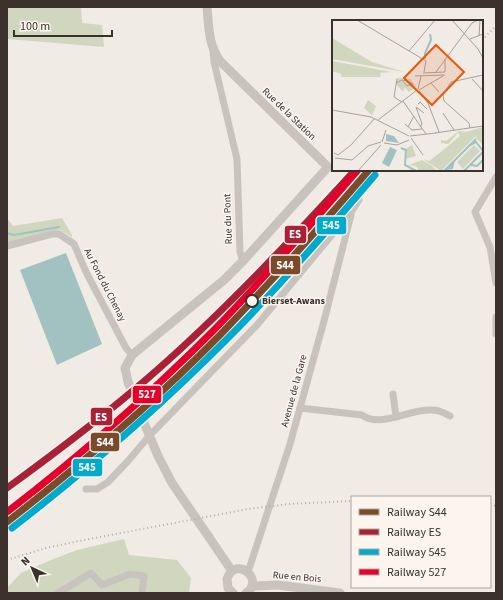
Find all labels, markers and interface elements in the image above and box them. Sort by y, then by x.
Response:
scale bar [14,12,112,38]
text: 100 m [20,18,50,35]
inset map [332,20,483,171]
street label: Rue de la Station [259,85,319,143]
street label: Rue du Pont [220,193,236,245]
line badge: 545 [316,216,347,235]
text: 545 [322,218,340,233]
line badge: ES [284,225,307,244]
text: ES [289,227,301,242]
street label: Au Fond du Chenay [81,246,130,324]
line badge: S44 [270,255,301,275]
text: S44 [276,258,294,273]
marker: Bierset-Awans [245,294,259,308]
place label: Bierset-Awans [262,294,325,308]
street label: Avenue de la Gare [278,353,310,429]
line badge: 527 [132,385,162,404]
text: 527 [138,387,156,402]
line badge: ES [90,407,113,426]
text: ES [95,410,107,425]
line badge: S44 [90,432,120,452]
text: S44 [96,435,114,450]
line badge: 545 [72,458,103,477]
text: 545 [78,460,96,475]
legend [351,496,491,588]
text: Railway S44 [387,504,447,521]
text: Railway ES [387,524,441,541]
text: Railway 545 [387,544,446,561]
north arrow [12,548,52,588]
text: N [18,553,33,569]
text: Railway 527 [387,564,446,581]
street label: Rue en Bois [272,568,322,586]

